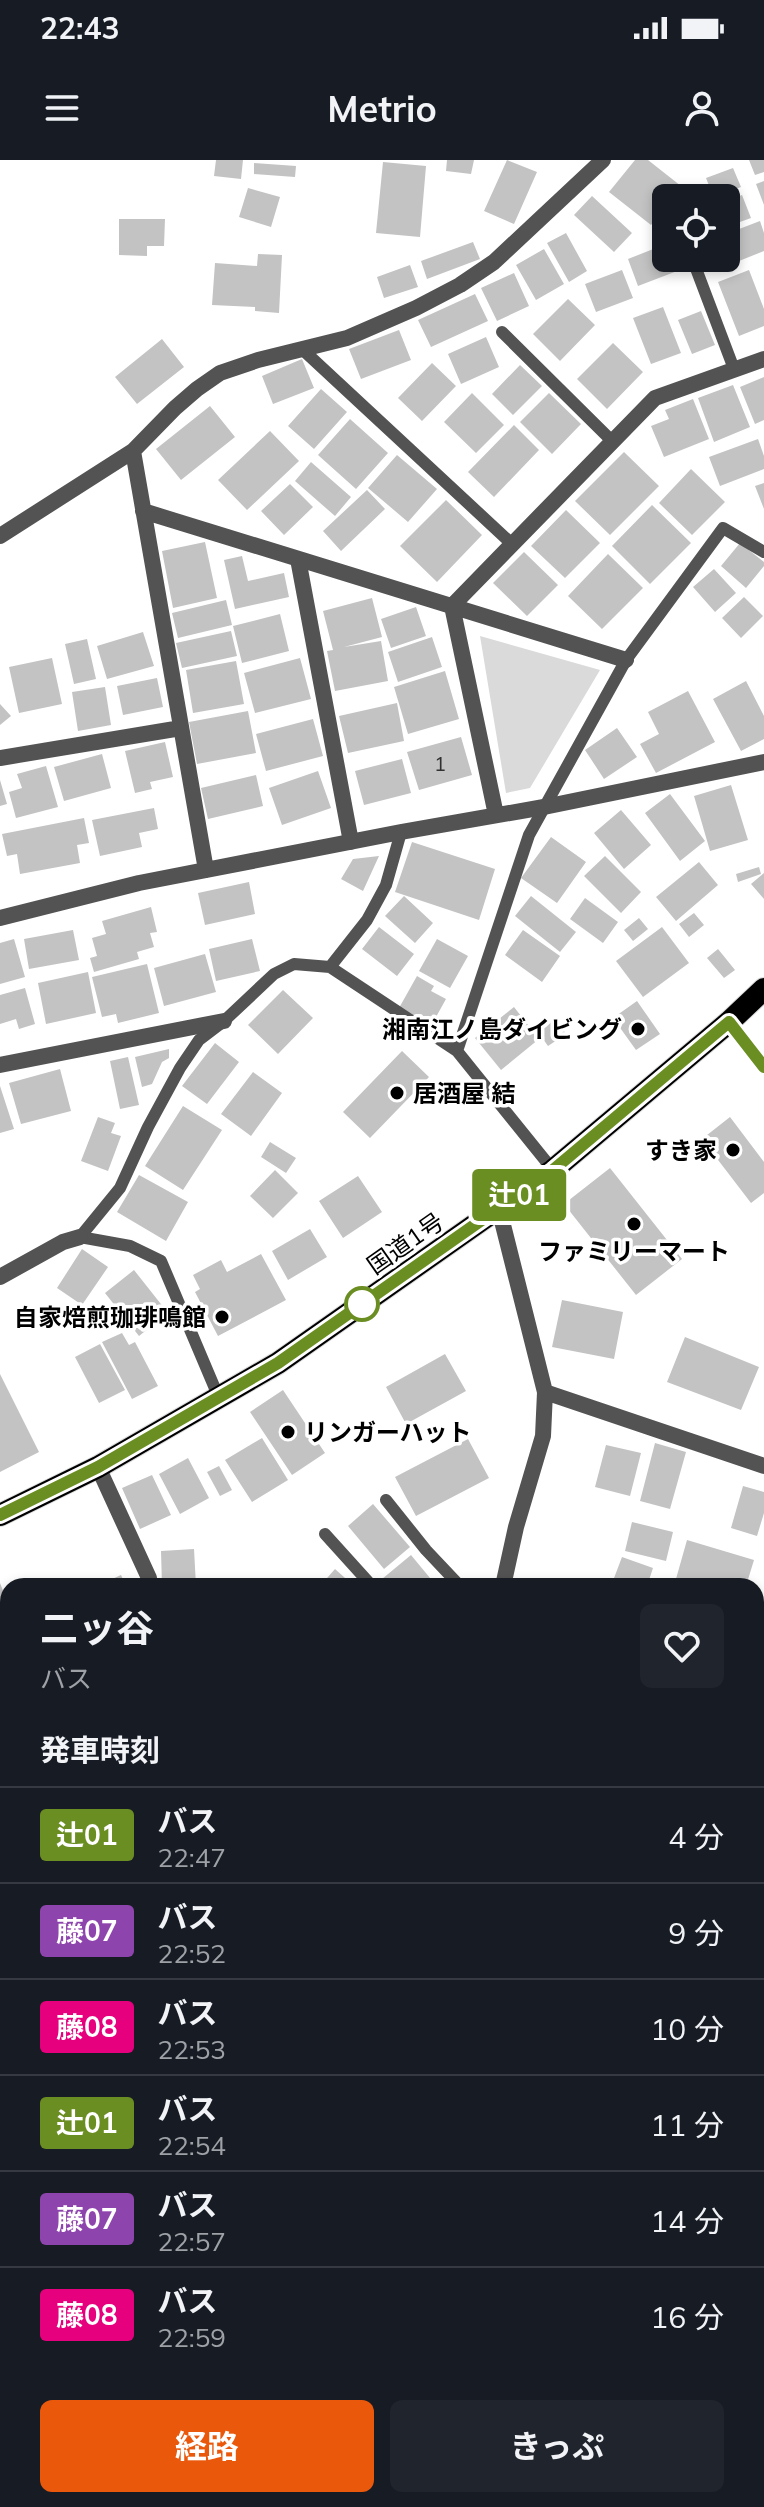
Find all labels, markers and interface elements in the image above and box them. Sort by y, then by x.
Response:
text: 22:43 [40,9,119,47]
icon: menu [40,86,84,130]
text: Metrio [327,86,437,131]
icon: person [680,86,724,130]
map controls [652,184,740,272]
button: locate [652,184,740,272]
house number: 1 [434,751,446,776]
place label: 湘南江ノ島ダイビング [382,1014,622,1044]
marker: 湘南江ノ島ダイビング [629,1020,647,1038]
place label: 居酒屋 結 [413,1078,516,1108]
marker: 居酒屋 結 [388,1084,406,1102]
place label: すき家 [645,1135,717,1165]
marker: すき家 [724,1141,742,1159]
line badge: 辻01 [473,1169,565,1221]
text: 辻01 [488,1177,550,1212]
street label: 国道1号 [361,1206,449,1280]
marker: ファミリーマート [625,1215,643,1233]
place label: ファミリーマート [538,1236,730,1266]
unlabelled marker [345,1287,379,1321]
place label: 自家焙煎珈琲鳴館 [14,1302,206,1332]
marker: 自家焙煎珈琲鳴館 [213,1308,231,1326]
place label: リンガーハット [304,1417,472,1447]
marker: リンガーハット [279,1423,297,1441]
text: 二ッ谷 [40,1604,154,1652]
button: heart [640,1604,724,1688]
text: バス [40,1662,92,1695]
text: 発車時刻 [40,1731,160,1769]
text: バス [158,1802,218,1840]
text: 辻01 [56,1817,118,1852]
text: 4 分 [668,1818,724,1856]
text: 22:47 [158,1841,226,1874]
text: バス [158,1898,218,1936]
text: 藤07 [56,1913,118,1948]
text: 9 分 [668,1914,724,1952]
text: 22:52 [158,1937,226,1970]
text: バス [158,1994,218,2032]
text: 藤08 [56,2009,118,2044]
text: 10 分 [650,2010,724,2048]
text: 22:53 [158,2033,226,2066]
text: バス [158,2090,218,2128]
text: 辻01 [56,2105,118,2140]
text: 11 分 [650,2106,724,2144]
text: 22:54 [158,2129,226,2162]
text: バス [158,2186,218,2224]
text: 藤07 [56,2201,118,2236]
text: 14 分 [650,2202,724,2240]
text: 22:57 [158,2225,226,2258]
text: バス [158,2282,218,2320]
text: 藤08 [56,2297,118,2332]
text: 16 分 [650,2298,724,2336]
text: 22:59 [158,2321,226,2354]
button: 経路 [40,2400,374,2492]
button: きっぷ [390,2400,724,2492]

